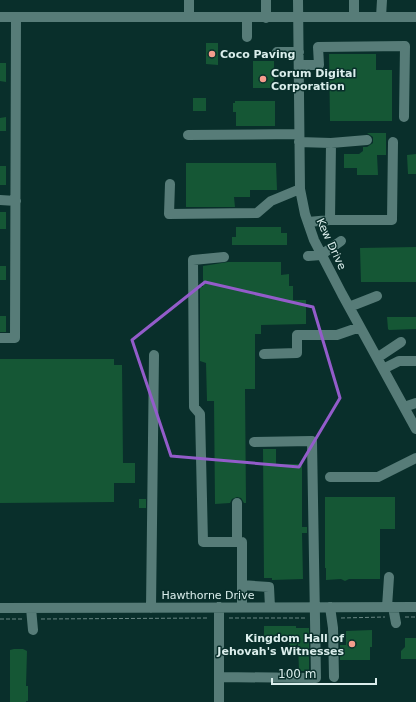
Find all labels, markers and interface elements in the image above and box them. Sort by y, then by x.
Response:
place label: Coco Paving [220,48,295,61]
marker: Coco Paving [207,49,217,59]
place label: Corum Digital Corporation [271,67,356,93]
marker: Corum Digital Corporation [258,74,268,84]
street label: Kew Drive [313,216,349,272]
street label: Hawthorne Drive [162,589,255,602]
place label: Kingdom Hall of Jehovah's Witnesses [216,632,344,658]
marker: Kingdom Hall of Jehovah's Witnesses [347,639,357,649]
scale bar [272,660,376,686]
text: 100 m [278,667,316,681]

